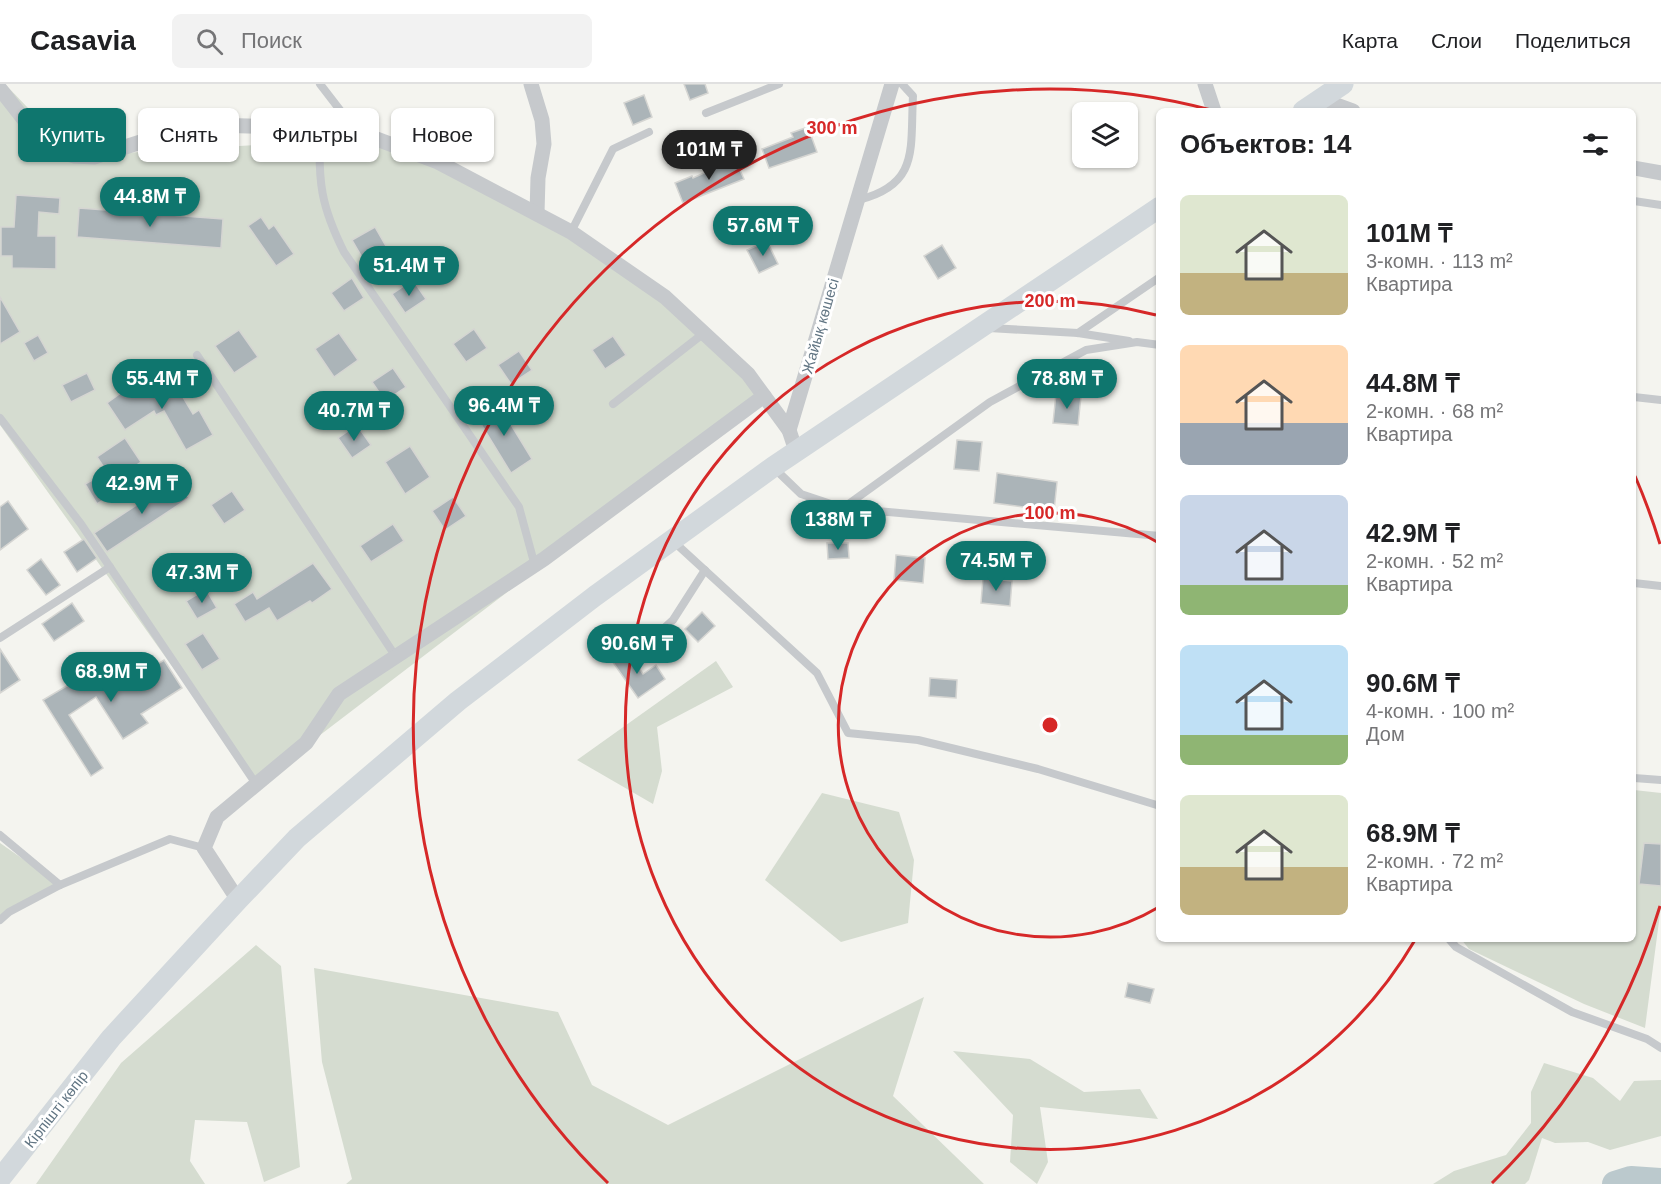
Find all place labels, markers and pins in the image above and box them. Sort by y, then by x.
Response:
pin: 101M ₸ [660,130,758,181]
pin: 44.8M ₸ [95,177,205,228]
pin: 57.6M ₸ [708,206,818,257]
pin: 51.4M ₸ [354,246,464,297]
pin: 55.4M ₸ [107,359,217,410]
pin: 78.8M ₸ [1012,359,1122,410]
pin: 96.4M ₸ [449,386,559,437]
pin: 40.7M ₸ [299,391,409,442]
pin: 42.9M ₸ [87,464,197,515]
pin: 138M ₸ [789,500,887,551]
pin: 74.5M ₸ [941,541,1051,592]
pin: 47.3M ₸ [147,553,257,604]
pin: 90.6M ₸ [582,624,692,675]
pin: 68.9M ₸ [56,652,166,703]
centre of rings [1040,715,1060,735]

